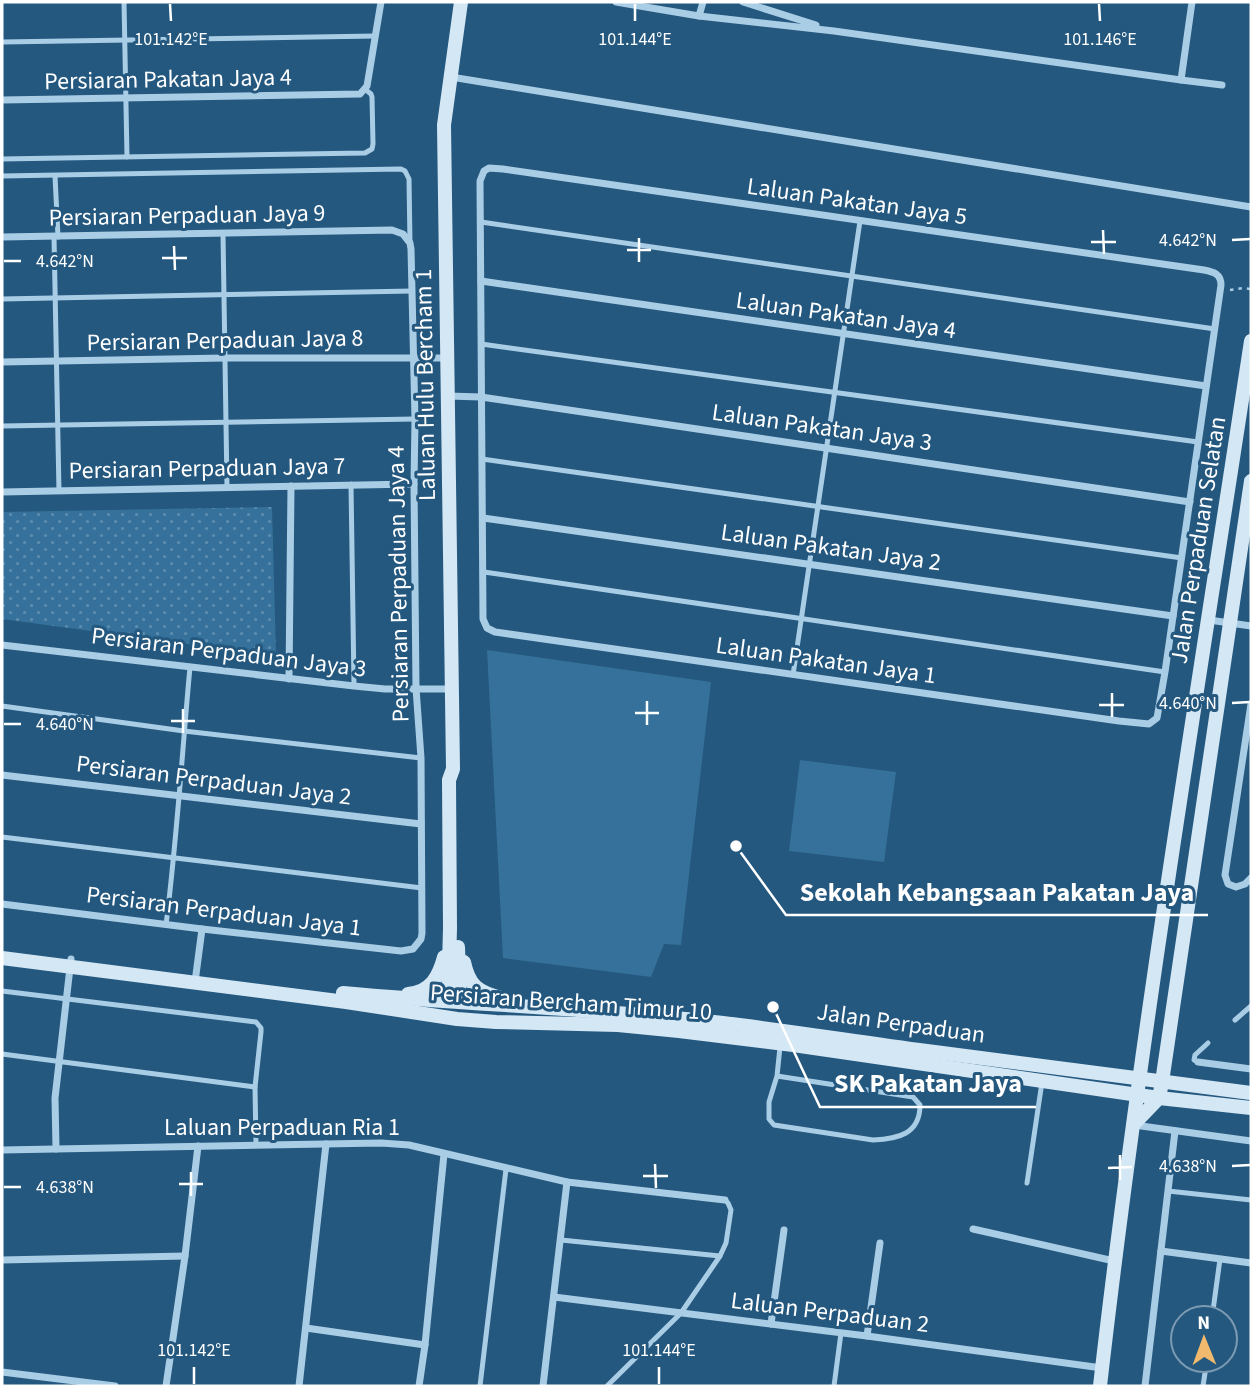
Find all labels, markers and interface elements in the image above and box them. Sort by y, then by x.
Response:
text: 101.142°E [134,27,208,52]
text: 101.144°E [598,27,672,52]
text: 101.146°E [1063,27,1137,52]
street label: Persiaran Pakatan Jaya 4 [44,60,292,99]
street label: Laluan Pakatan Jaya 5 [745,169,969,234]
street label: Persiaran Perpaduan Jaya 9 [48,196,326,235]
text: 4.642°N [1159,228,1217,253]
text: 4.642°N [36,249,94,274]
street label: Laluan Hulu Bercham 1 [406,268,445,502]
street label: Laluan Pakatan Jaya 4 [734,283,958,348]
street label: Persiaran Perpaduan Jaya 8 [86,321,364,360]
street label: Laluan Pakatan Jaya 3 [710,395,934,460]
street label: Jalan Perpaduan Selatan [1162,414,1235,666]
street label: Persiaran Perpaduan Jaya 4 [379,445,418,723]
street label: Persiaran Perpaduan Jaya 7 [68,449,346,488]
street label: Laluan Pakatan Jaya 2 [719,515,943,580]
street label: Persiaran Perpaduan Jaya 3 [89,618,368,687]
street label: Laluan Pakatan Jaya 1 [714,628,938,693]
text: 4.640°N [1159,691,1217,716]
text: 4.640°N [36,712,94,737]
street label: Persiaran Perpaduan Jaya 2 [74,746,353,815]
callout: Sekolah Kebangsaan Pakatan Jaya [786,868,1208,915]
text: Sekolah Kebangsaan Pakatan Jaya [800,874,1194,911]
street label: Persiaran Perpaduan Jaya 1 [84,877,363,946]
street label: Persiaran Bercham Timur 10 [429,975,713,1030]
street label: Jalan Perpaduan [814,994,987,1053]
callout: SK Pakatan Jaya [820,1060,1036,1107]
text: SK Pakatan Jaya [834,1065,1022,1102]
street label: Laluan Perpaduan Ria 1 [164,1110,400,1145]
text: 4.638°N [1159,1154,1217,1179]
text: 4.638°N [36,1175,94,1200]
street label: Laluan Perpaduan 2 [729,1283,931,1342]
north arrow [1169,1304,1239,1374]
text: N [1197,1310,1210,1337]
text: 101.142°E [157,1338,231,1363]
text: 101.144°E [622,1338,696,1363]

